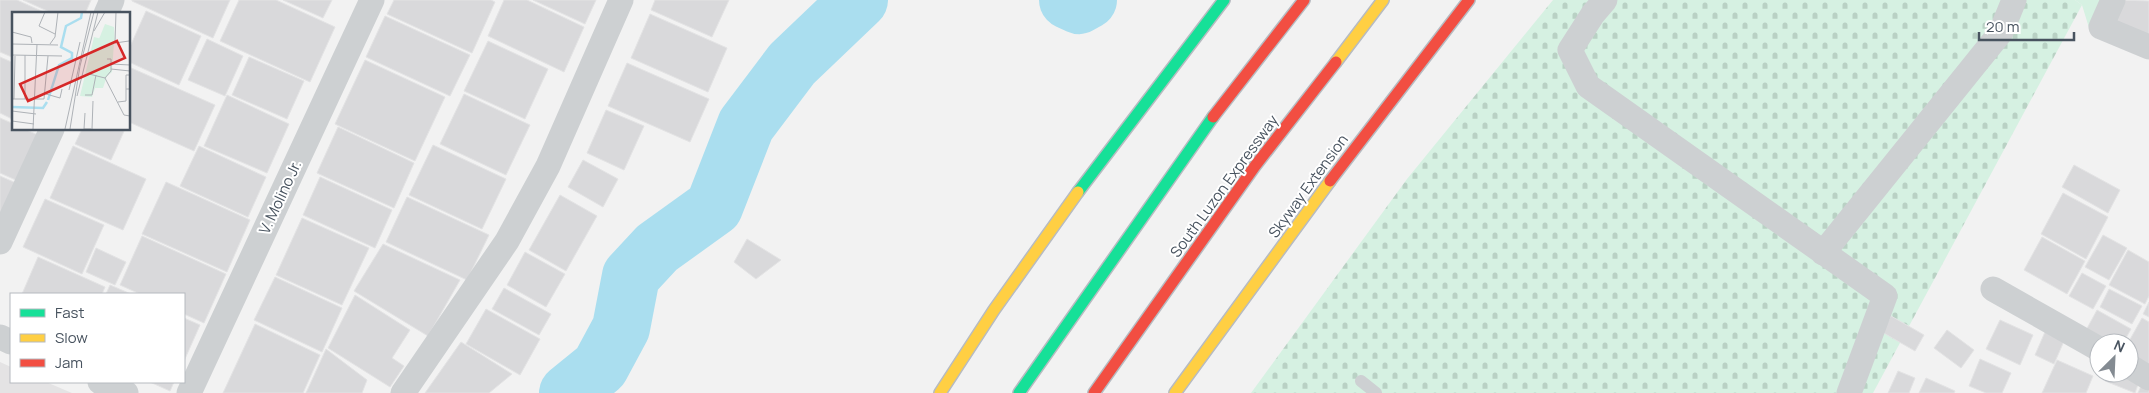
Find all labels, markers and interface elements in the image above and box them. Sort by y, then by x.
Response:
scale bar [1979,10,2074,42]
inset map [12,12,130,130]
text: 20 m [1986,16,2019,37]
street label: South Luzon Expressway [1165,110,1283,261]
street label: Skyway Extension [1263,130,1353,242]
street label: V. Molino Jr. [254,157,306,237]
legend [10,293,185,383]
text: Fast [55,302,84,323]
text: Slow [55,327,88,348]
north arrow [2089,333,2139,383]
text: N [2111,335,2128,356]
text: Jam [55,352,83,373]

